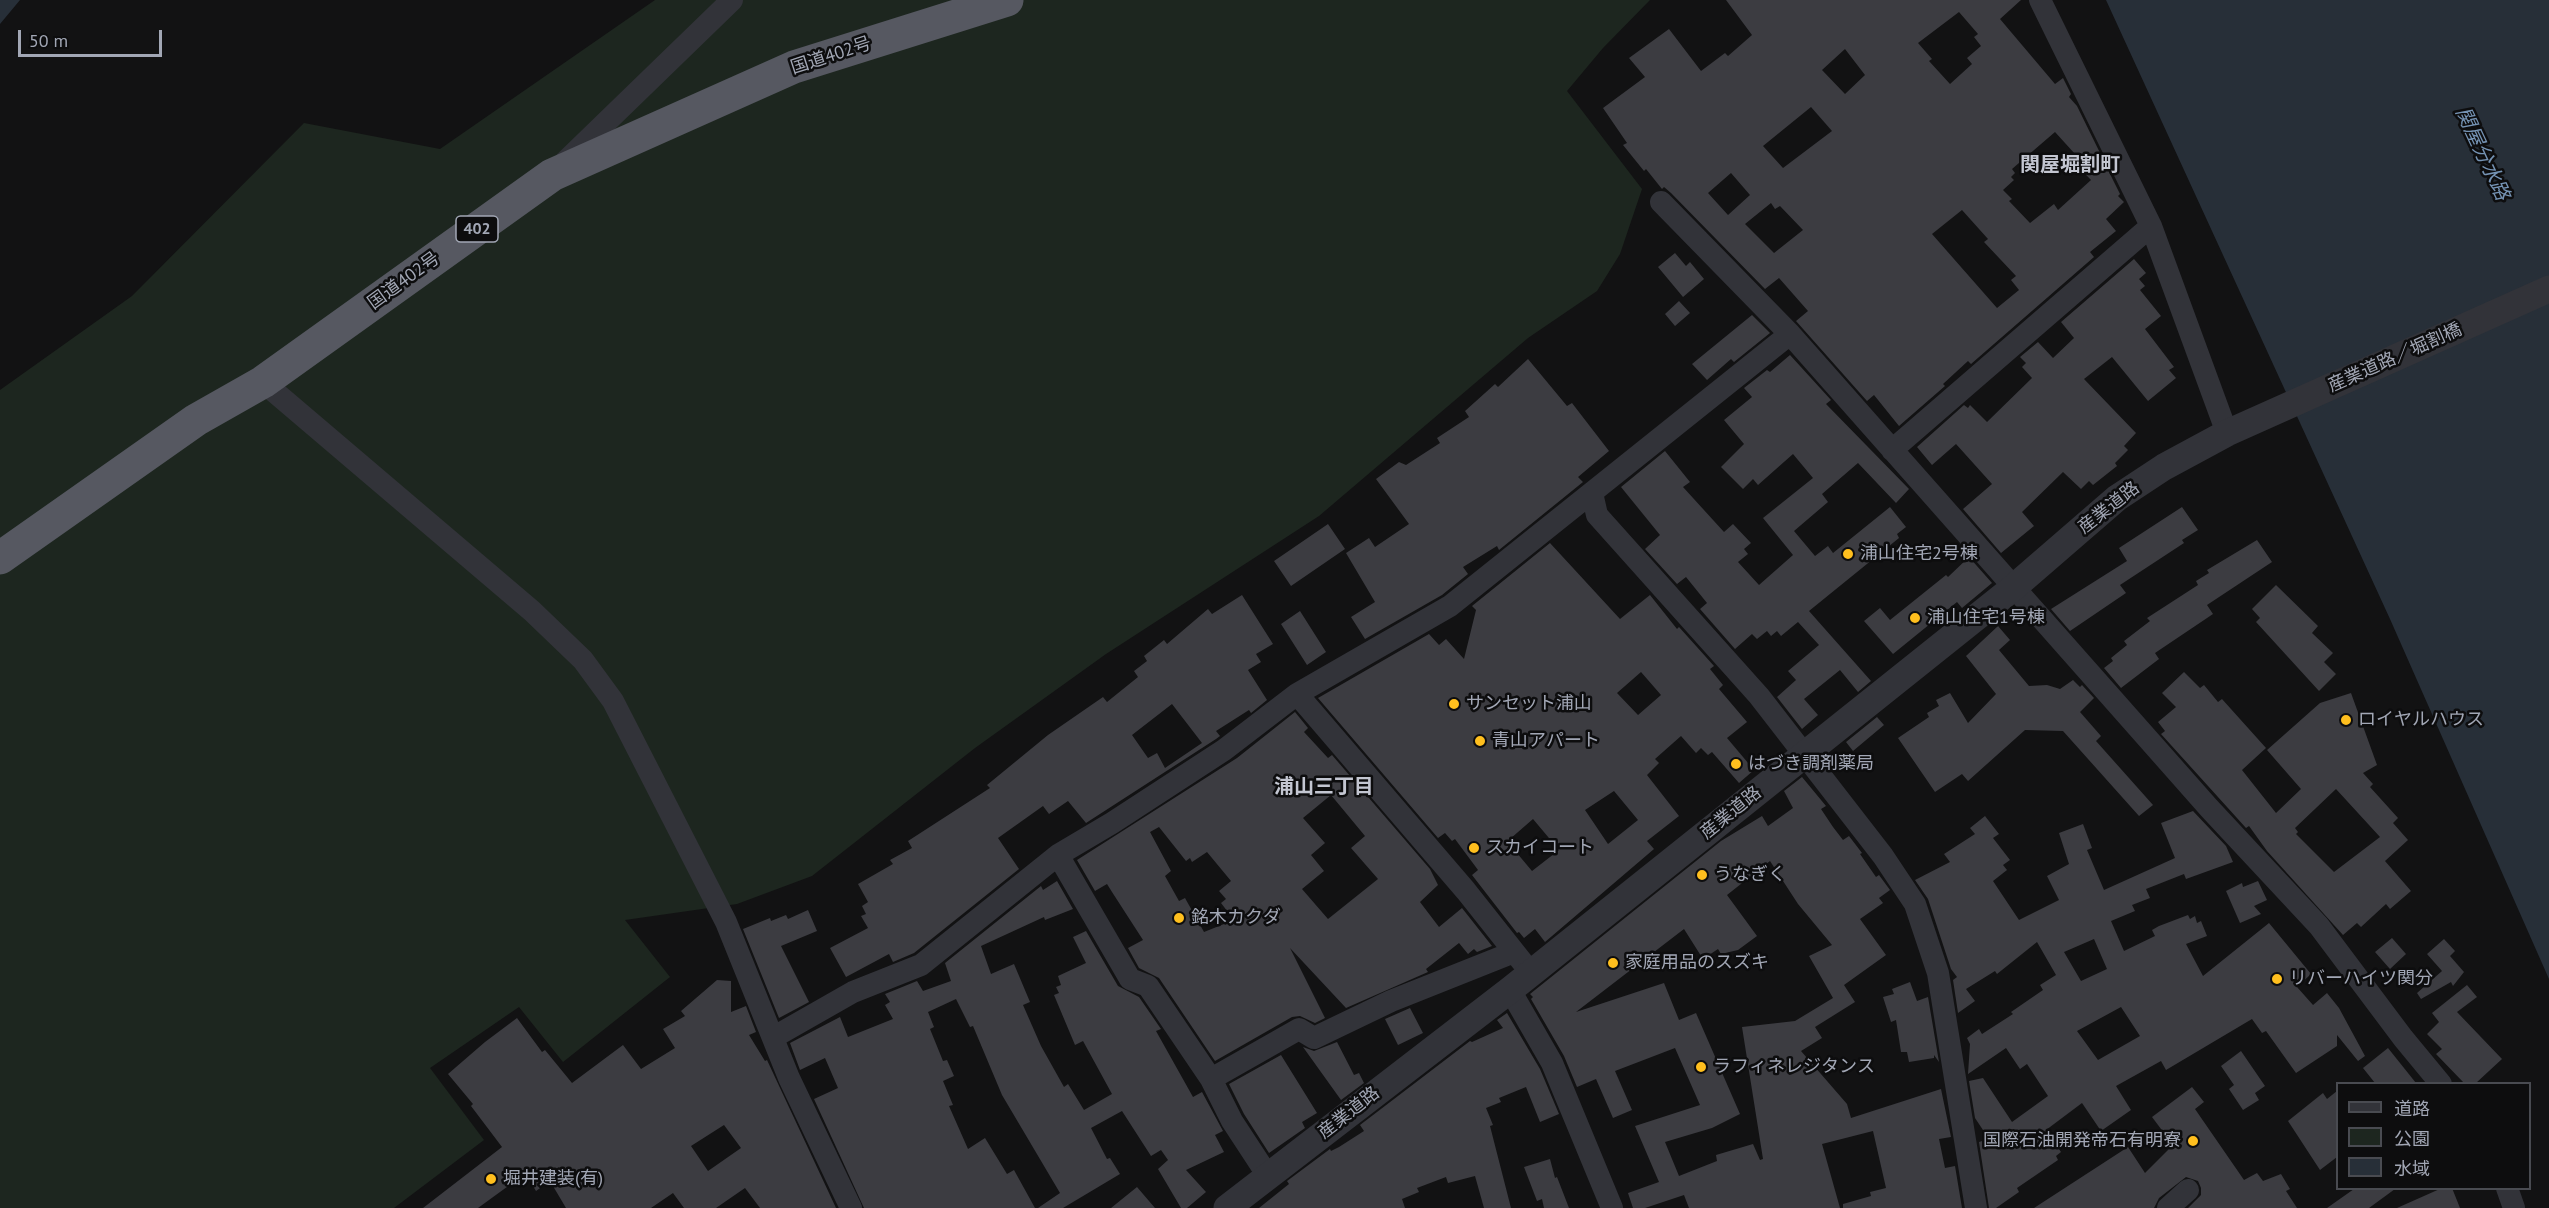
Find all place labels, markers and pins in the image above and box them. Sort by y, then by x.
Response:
place label: 浦山住宅2号棟 [1860,543,1978,565]
marker: 浦山住宅2号棟 [1841,547,1855,561]
place label: 浦山住宅1号棟 [1927,607,2045,629]
marker: 浦山住宅1号棟 [1908,611,1922,625]
place label: サンセット浦山 [1466,693,1592,715]
marker: サンセット浦山 [1447,697,1461,711]
place label: ロイヤルハウス [2358,709,2484,731]
marker: ロイヤルハウス [2339,713,2353,727]
place label: 青山アパート [1492,730,1600,752]
marker: 青山アパート [1473,734,1487,748]
place label: はづき調剤薬局 [1748,753,1874,775]
marker: はづき調剤薬局 [1729,757,1743,771]
place label: スカイコート [1486,837,1594,859]
marker: スカイコート [1467,841,1481,855]
place label: うなぎく [1714,864,1786,886]
marker: うなぎく [1695,868,1709,882]
place label: 銘木カクダ [1191,907,1281,929]
marker: 銘木カクダ [1172,911,1186,925]
place label: 家庭用品のスズキ [1625,952,1769,974]
marker: 家庭用品のスズキ [1606,956,1620,970]
place label: リバーハイツ関分 [2289,968,2433,990]
marker: リバーハイツ関分 [2270,972,2284,986]
place label: ラフィネレジタンス [1713,1056,1875,1078]
marker: ラフィネレジタンス [1694,1060,1708,1074]
place label: 国際石油開発帝石有明寮 [1983,1130,2181,1152]
marker: 国際石油開発帝石有明寮 [2186,1134,2200,1148]
place label: 堀井建装(有) [503,1168,603,1190]
marker: 堀井建装(有) [484,1172,498,1186]

